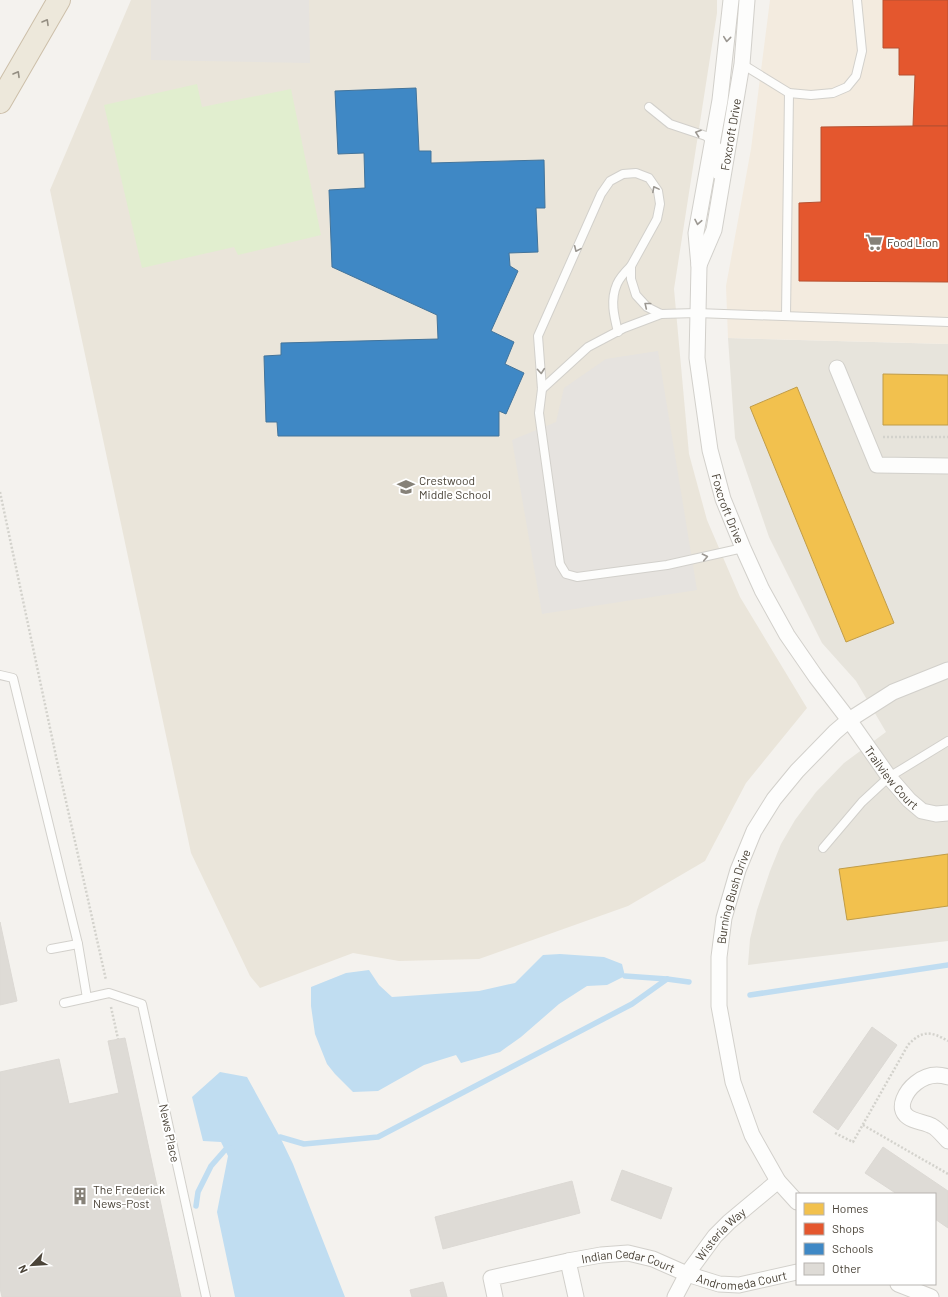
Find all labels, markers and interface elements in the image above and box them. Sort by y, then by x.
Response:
one-way arrow [42,19,49,27]
one-way arrow [722,36,731,42]
one-way arrow [12,70,19,78]
street label: Foxcroft Drive [717,97,743,172]
one-way arrow [695,130,702,138]
one-way arrow [652,186,660,193]
one-way arrow [694,219,702,226]
supermarket icon: Food Lion [864,232,884,252]
place label: Food Lion [887,235,938,249]
one-way arrow [573,245,581,252]
one-way arrow [644,303,652,310]
one-way arrow [536,368,545,374]
street label: Foxcroft Drive [710,472,747,545]
place label: Crestwood Middle School [419,473,491,501]
school or university icon: Crestwood Middle School [396,477,416,497]
one-way arrow [701,553,708,561]
street label: Trailview Court [862,743,922,812]
street label: Burning Bush Drive [714,847,753,945]
street label: News Place [157,1102,183,1164]
place label: The Frederick News-Post [93,1182,165,1210]
building icon: The Frederick News-Post [70,1186,90,1206]
legend [796,1193,936,1285]
text: Homes [832,1201,869,1215]
street label: Wisteria Way [692,1204,748,1263]
text: Shops [832,1221,865,1235]
text: Schools [832,1241,873,1255]
north arrow [12,1245,52,1285]
street label: Indian Cedar Court [580,1246,677,1275]
text: Other [832,1261,862,1275]
text: N [15,1263,30,1276]
street label: Andromeda Court [695,1268,788,1292]

